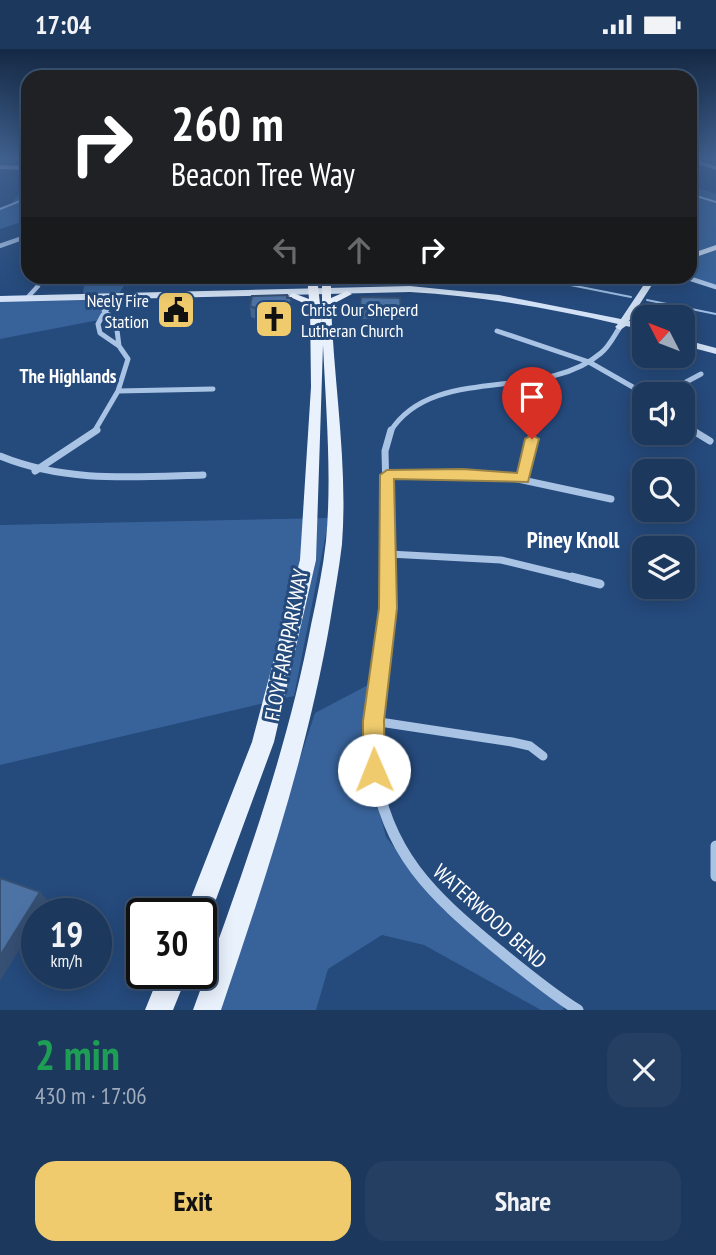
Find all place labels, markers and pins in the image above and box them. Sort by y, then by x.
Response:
place label: Neely Fire Station [87,289,149,333]
public building icon: Neely Fire Station [155,289,197,331]
church icon: Christ Our Sheperd Lutheran Church [253,298,295,340]
place label: Christ Our Sheperd Lutheran Church [301,298,418,342]
pin [502,367,562,439]

